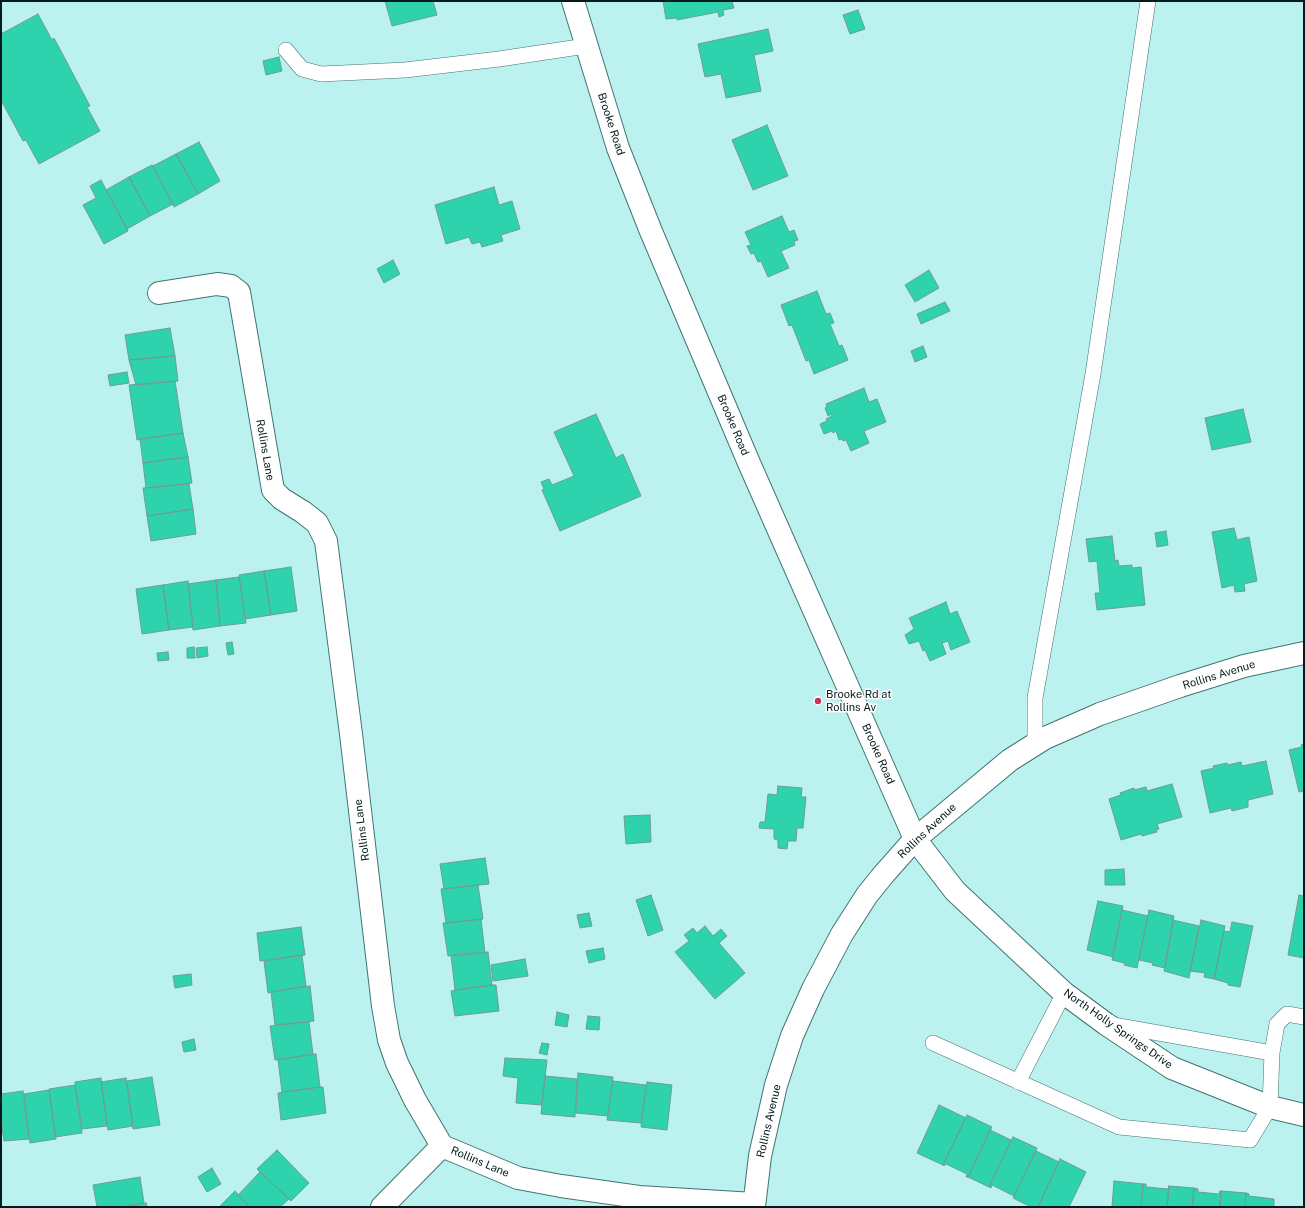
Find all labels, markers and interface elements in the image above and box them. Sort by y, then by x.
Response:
street label: Brooke Road [595,91,627,157]
street label: Brooke Road [714,393,752,457]
street label: Rollins Lane [253,418,277,482]
street label: Rollins Avenue [1181,658,1257,692]
place label: Brooke Rd at Rollins Av [826,688,891,714]
marker: Brooke Rd at Rollins Av [813,696,823,706]
street label: Brooke Road [859,722,897,786]
street label: Rollins Lane [352,798,372,862]
street label: Rollins Avenue [895,801,959,861]
street label: North Holly Springs Drive [1061,986,1175,1072]
street label: Rollins Avenue [754,1083,784,1159]
street label: Rollins Lane [449,1144,511,1180]

